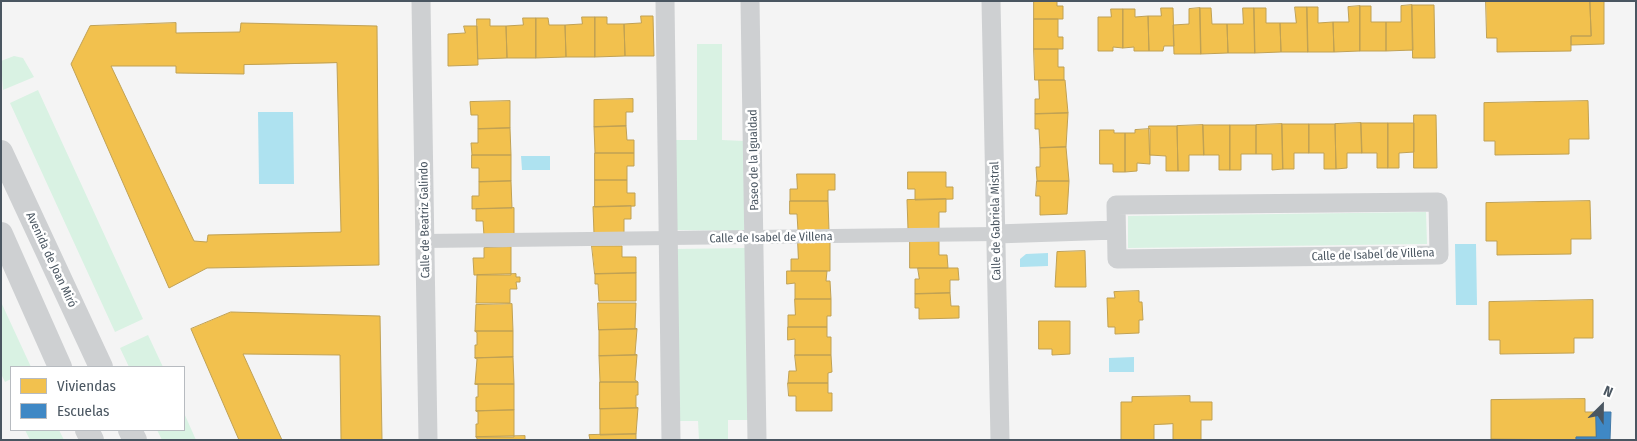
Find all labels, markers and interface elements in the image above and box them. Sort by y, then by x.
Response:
street label: Paseo de la Igualdad [746,109,762,211]
street label: Calle de Beatriz Galindo [417,161,433,279]
street label: Calle de Gabriela Mistral [988,161,1004,281]
street label: Avenida de Joan Miró [23,210,79,310]
street label: Calle de Isabel de Villena [709,230,833,246]
street label: Calle de Isabel de Villena [1311,246,1435,264]
legend [10,366,185,431]
text: Viviendas [57,377,116,395]
north arrow [1577,381,1627,431]
text: N [1601,382,1615,401]
text: Escuelas [57,402,109,420]

